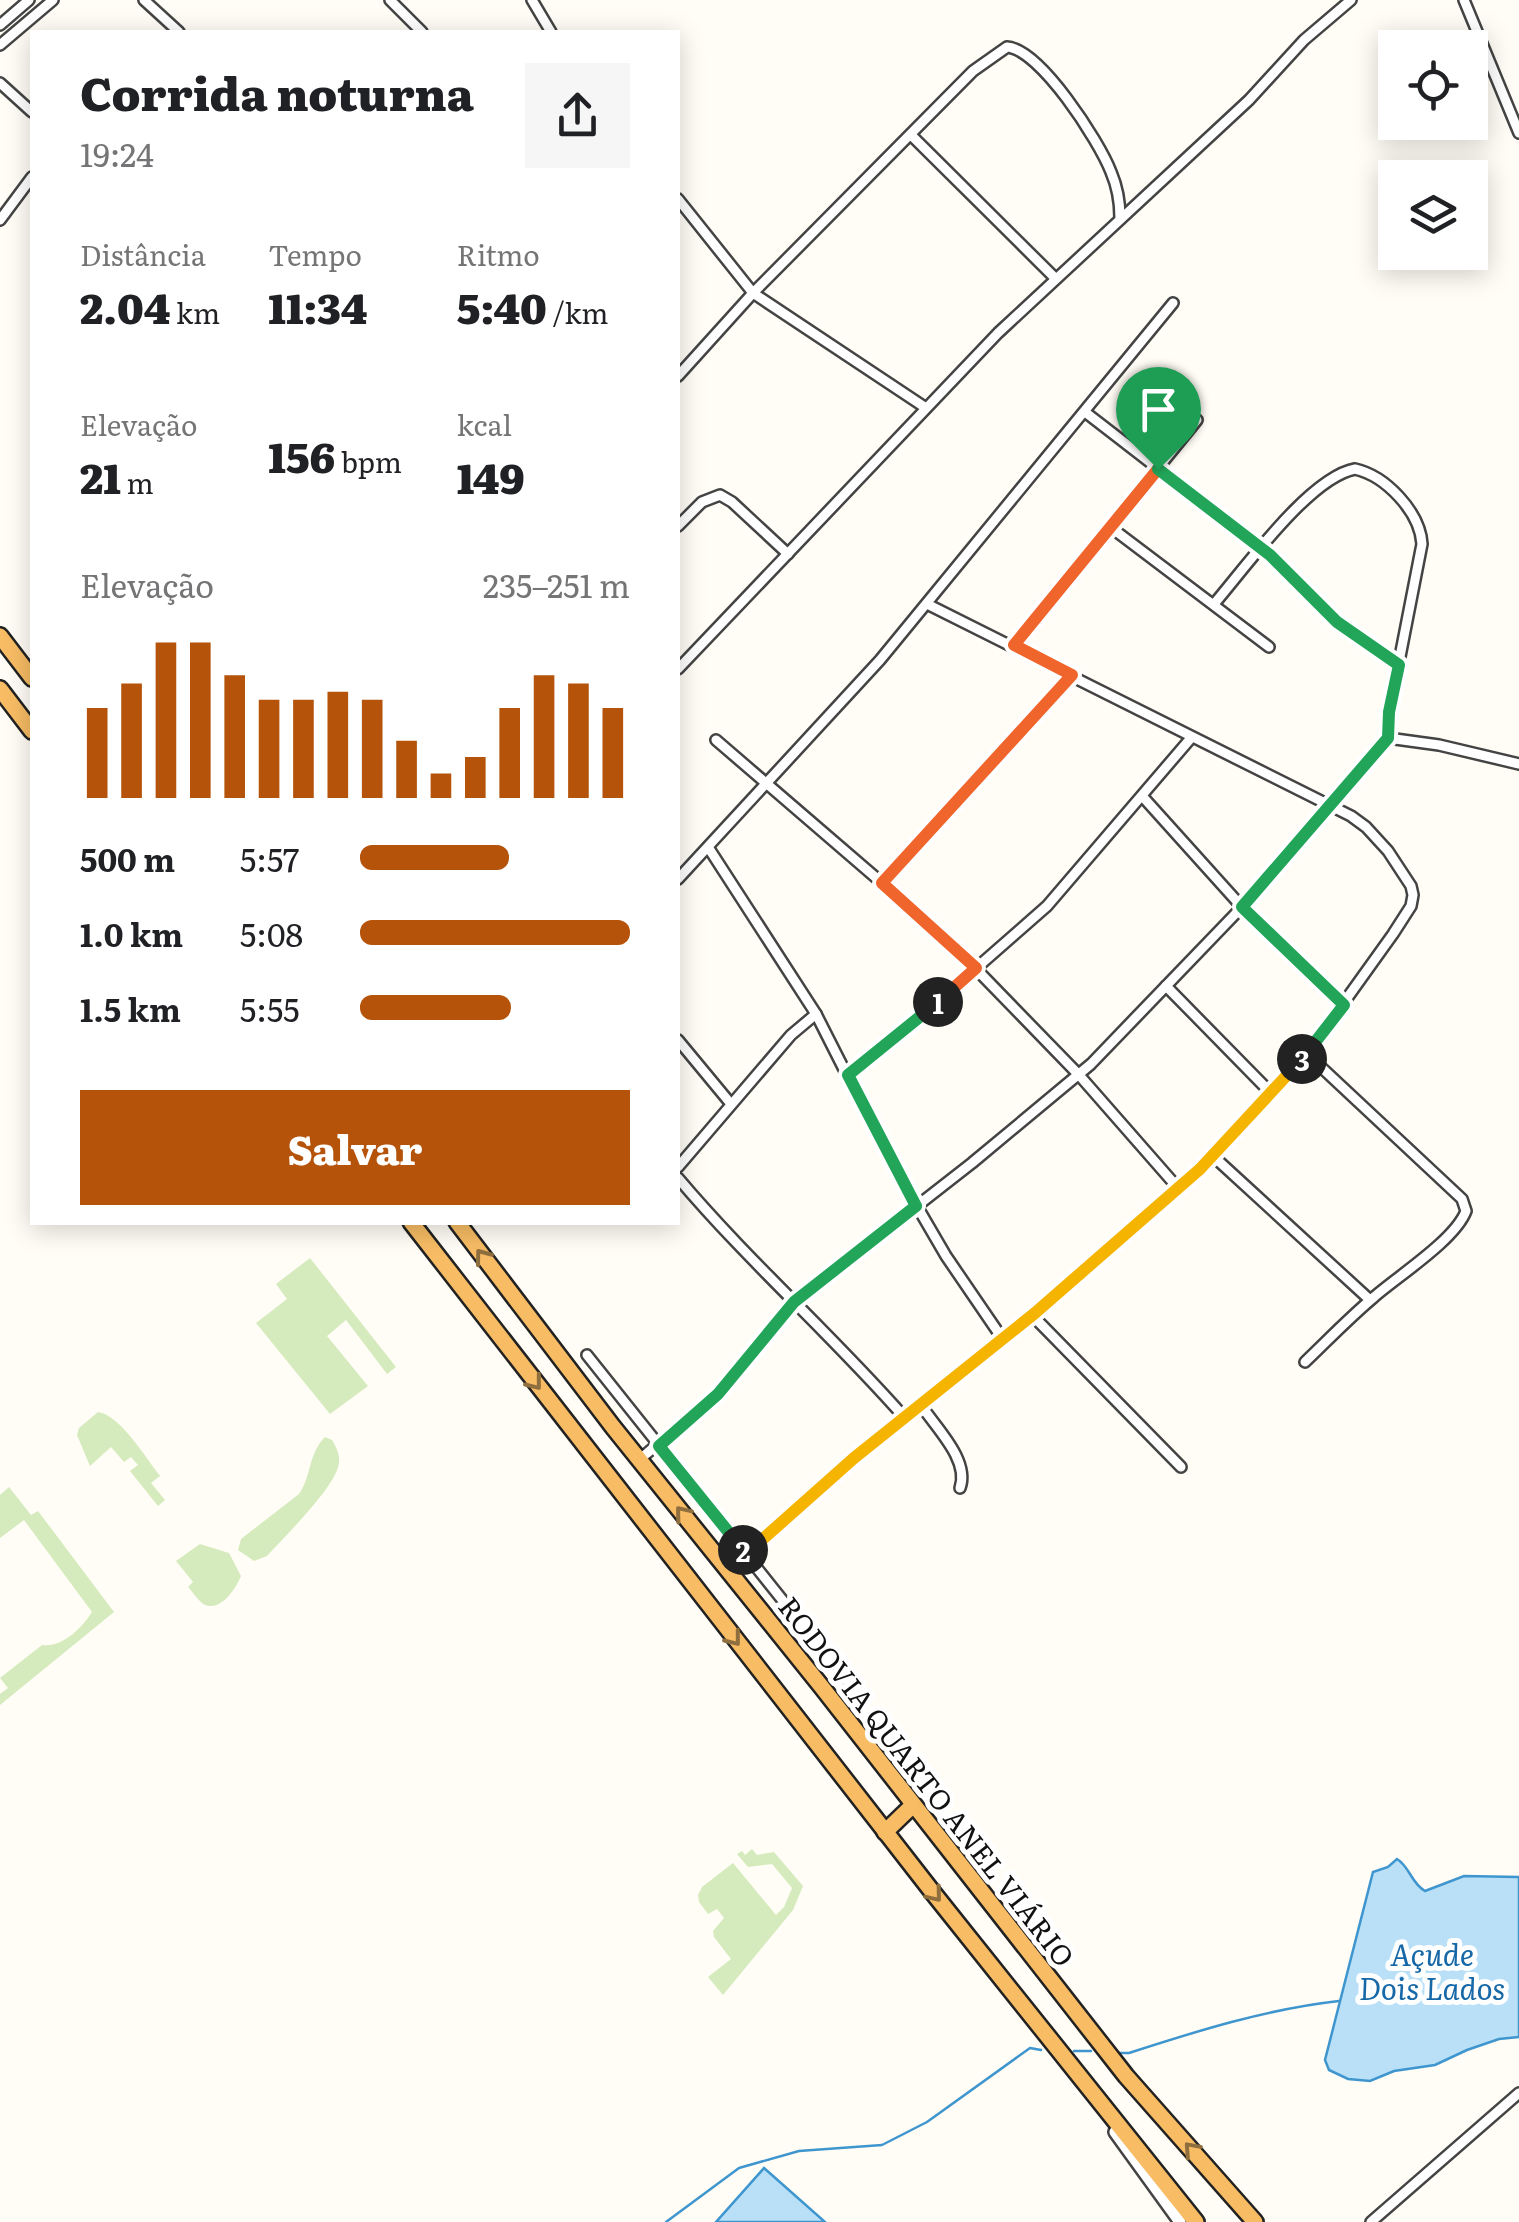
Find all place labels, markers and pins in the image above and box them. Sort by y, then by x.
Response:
pin [1116,367,1201,470]
pin: 1 [913,977,963,1027]
pin: 3 [1277,1034,1327,1084]
pin: 2 [718,1525,768,1575]

